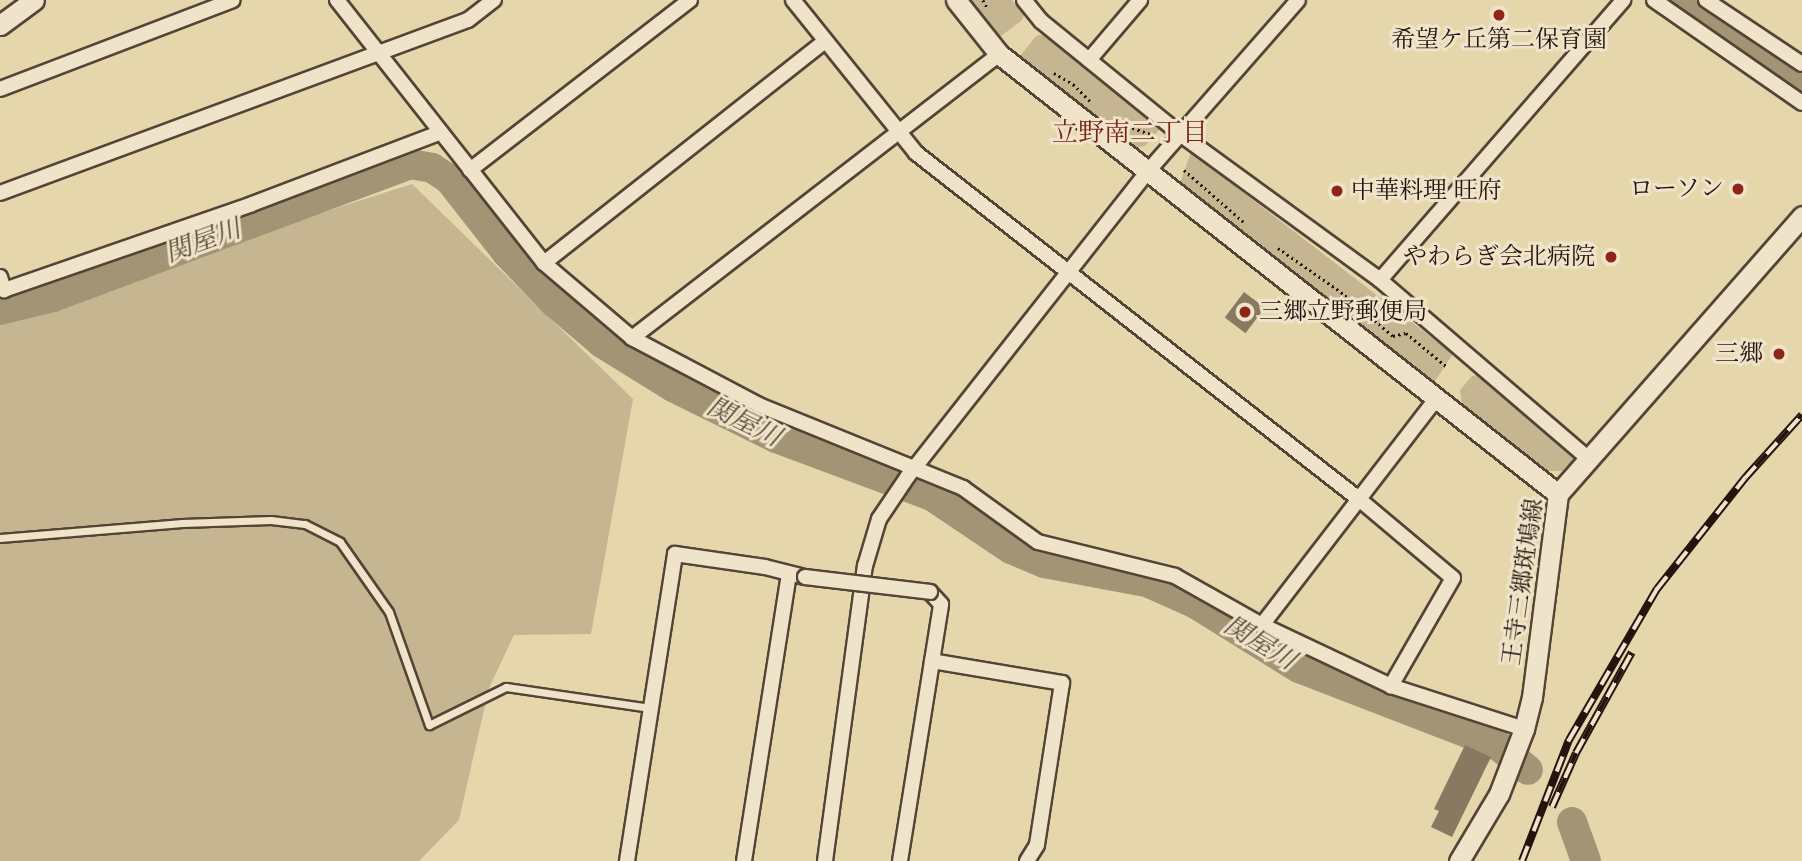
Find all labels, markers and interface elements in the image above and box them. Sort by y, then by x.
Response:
marker: 希望ケ丘第二保育園 [1491,7,1507,23]
place label: 希望ケ丘第二保育園 [1391,26,1607,54]
district label: 立野南二丁目 [1052,117,1208,149]
place label: ローソン [1628,175,1724,203]
place label: 中華料理 旺府 [1351,177,1501,205]
marker: ローソン [1730,181,1746,197]
marker: 中華料理 旺府 [1329,183,1345,199]
water label: 関屋川 [161,213,245,269]
place label: やわらぎ会北病院 [1403,243,1595,271]
marker: やわらぎ会北病院 [1601,247,1621,267]
place label: 三郷立野郵便局 [1259,298,1427,326]
marker: 三郷立野郵便局 [1237,304,1253,320]
place label: 三郷 [1715,340,1763,368]
marker: 三郷 [1769,344,1789,364]
water label: 関屋川 [702,391,786,453]
street label: 王寺三郷斑鳩線 [1497,497,1549,667]
water label: 関屋川 [1219,610,1301,676]

